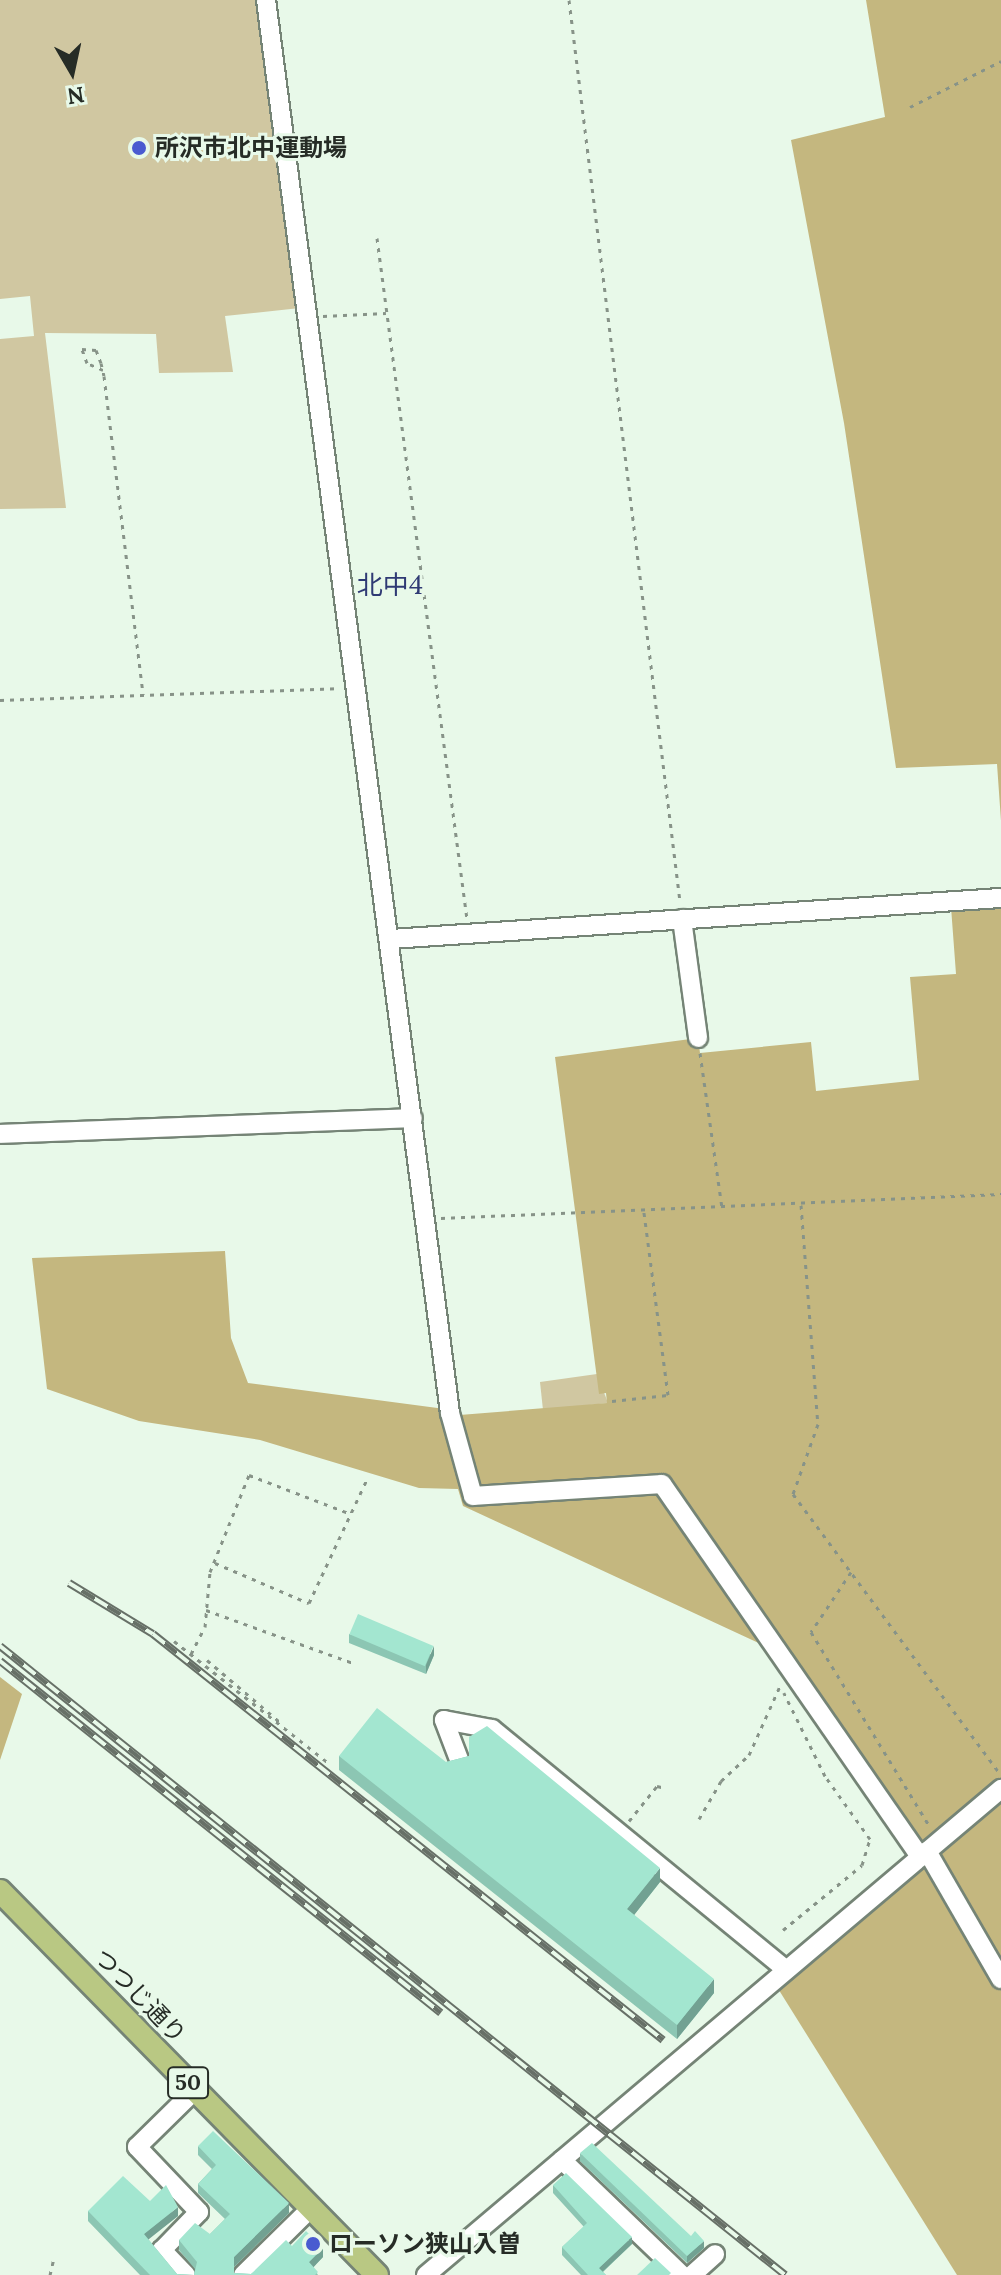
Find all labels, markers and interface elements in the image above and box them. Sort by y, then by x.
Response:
north arrow [32,32,112,112]
text: N [65,81,86,111]
place label: 所沢市北中運動場 [155,134,347,162]
marker: 所沢市北中運動場 [130,139,148,157]
district label: 北中4 [357,569,423,601]
street label: つつじ通り [88,1943,192,2049]
road number: 50 [166,2065,210,2101]
place label: ローソン狭山入曽 [329,2230,521,2258]
marker: ローソン狭山入曽 [304,2235,322,2253]

